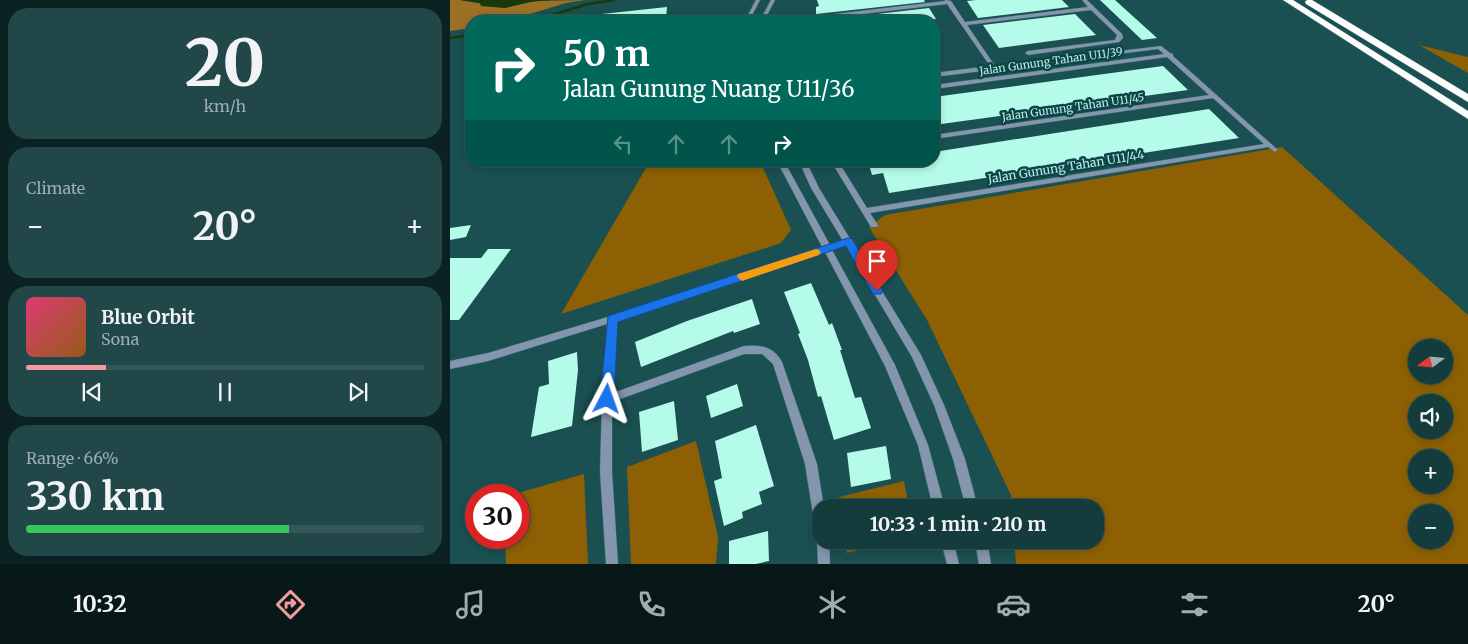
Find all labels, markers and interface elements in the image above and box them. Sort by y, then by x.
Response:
text: 20 [185,22,265,104]
text: 50 m [563,32,650,76]
icon: right [480,35,545,100]
street label: Jalan Gunung Tahan U11/39 [977,44,1124,78]
text: Jalan Gunung Nuang U11/36 [563,75,855,103]
street label: Jalan Gunung Tahan U11/45 [1000,90,1145,124]
text: km/h [204,96,246,116]
icon: left [609,130,637,158]
icon: ahead [662,130,690,158]
icon: ahead [715,130,743,158]
icon: right [768,130,796,158]
street label: Jalan Gunung Tahan U11/44 [986,147,1146,186]
text: Climate [26,178,85,198]
text: 20° [193,203,257,250]
text: − [26,208,45,244]
text: + [405,208,424,244]
pin [856,240,898,291]
icon: arrive [863,247,891,275]
text: Blue Orbit [101,305,195,329]
text: Sona [101,329,139,349]
north arrow [1408,339,1452,384]
map controls [1408,339,1453,549]
position arrow [580,372,632,424]
icon: previous [78,378,106,406]
icon: pause [211,378,239,406]
icon: next [344,378,372,406]
button: sound [1408,394,1453,439]
text: Range · 66% [26,448,119,468]
button: + [1408,449,1453,494]
text: 330 km [26,473,165,520]
speed limit sign: 30 [465,484,530,549]
button: − [1408,504,1453,549]
text: 10:33 · 1 min · 210 m [870,512,1046,536]
icon: directions [273,587,308,622]
icon: music [453,587,488,622]
icon: phone [634,587,669,622]
icon: climate [815,587,850,622]
icon: car [996,587,1031,622]
icon: filters [1177,587,1212,622]
text: 10:32 [73,590,127,618]
text: 20° [1358,590,1395,618]

